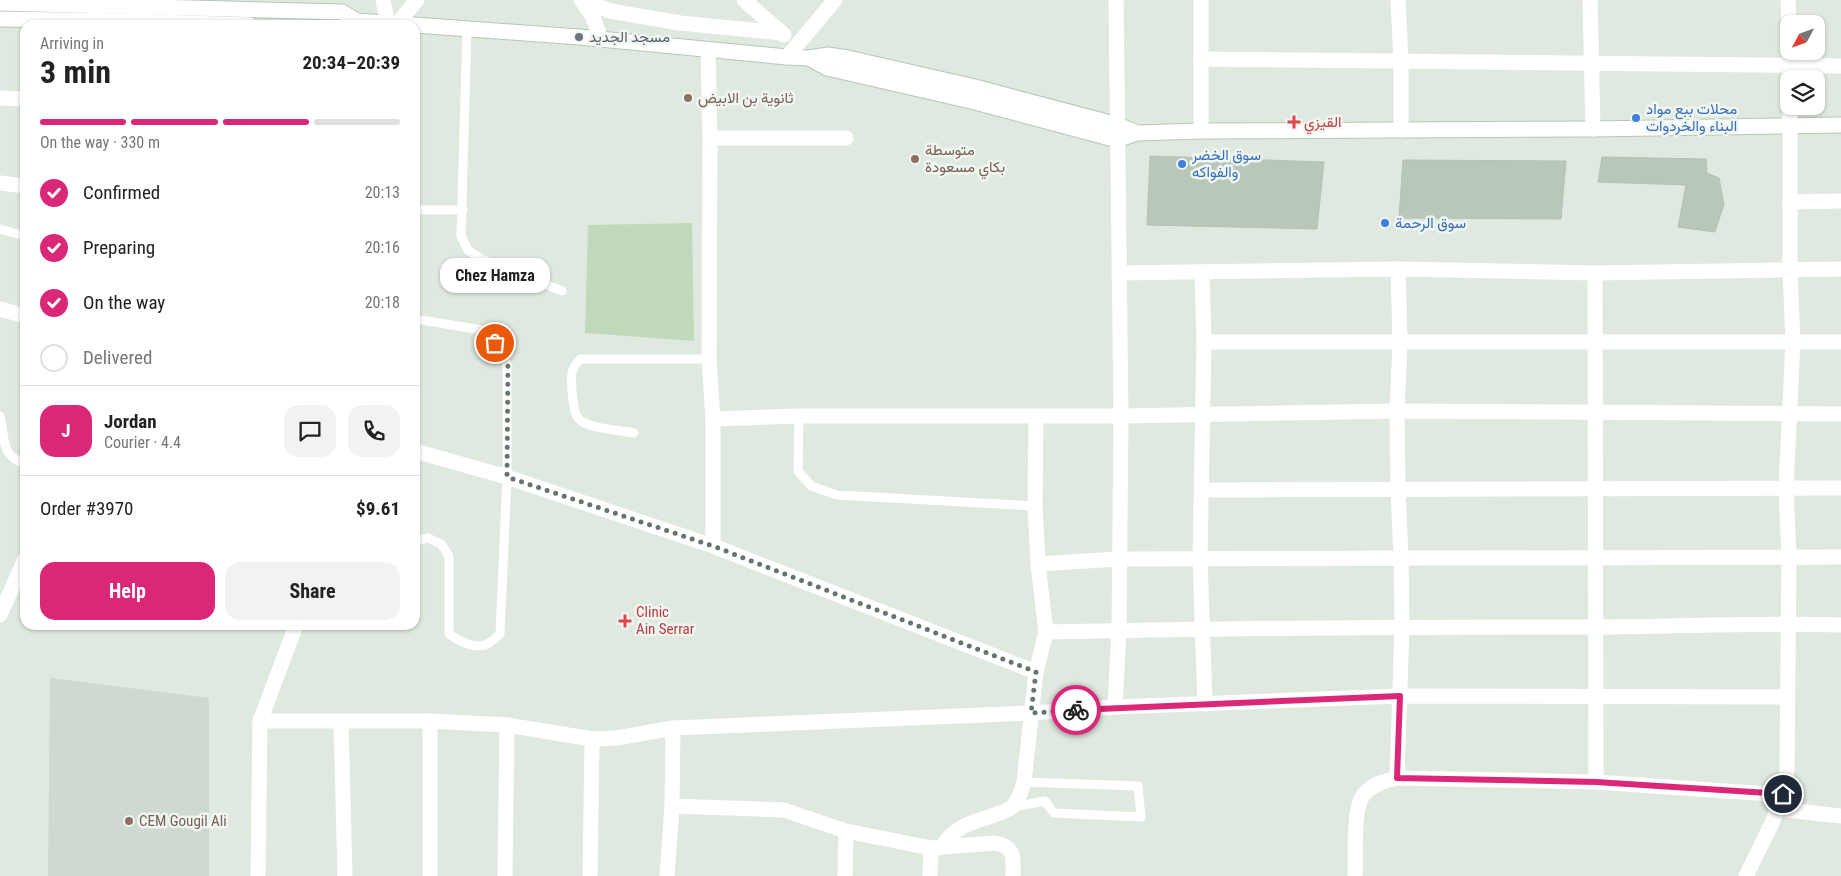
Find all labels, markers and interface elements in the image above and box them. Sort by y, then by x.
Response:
north arrow [1780,15,1825,60]
map controls [1780,15,1825,115]
place label: مسجد الجديد [589,28,670,46]
marker: مسجد الجديد [573,31,585,43]
text: Arriving in [40,34,104,53]
text: 20:34–20:39 [302,51,400,74]
text: 3 min [40,53,111,91]
button: layers [1780,70,1825,115]
place label: ثانوية بن الابيض [698,89,793,108]
marker: ثانوية بن الابيض [682,92,694,104]
place label: محلات ببع مواد البناء والخردوات [1646,100,1737,135]
marker: محلات ببع مواد البناء والخردوات [1630,112,1642,124]
place label: القيزي [1304,113,1342,135]
marker: القيزي [1288,116,1300,128]
text: On the way · 330 m [40,133,160,152]
place label: متوسطة بكاي مسعودة [925,141,1005,180]
place label: سوق الخضر والفواكه [1191,146,1261,181]
marker: متوسطة بكاي مسعودة [909,153,921,165]
marker: سوق الخضر والفواكه [1176,158,1188,170]
icon: check [40,179,68,207]
text: Confirmed [83,181,160,204]
text: 20:13 [365,183,400,202]
place label: سوق الرحمة [1395,214,1466,232]
marker: سوق الرحمة [1379,217,1391,229]
icon: check [40,234,68,262]
text: Preparing [83,236,155,259]
text: 20:16 [365,238,400,257]
callout: Chez Hamza [440,258,550,293]
text: Chez Hamza [455,266,535,285]
icon: check [40,289,68,317]
text: On the way [83,291,165,314]
text: 20:18 [365,293,400,312]
pin [474,322,516,364]
icon: bag [481,329,509,357]
text: Delivered [83,346,152,369]
button: chat [284,405,336,457]
button: phone [348,405,400,457]
text: Jordan [104,410,157,433]
text: J [61,419,71,442]
text: Courier · 4.4 [104,433,181,452]
text: Order #3970 [40,497,133,520]
text: $9.61 [356,497,400,520]
button: Help [40,562,215,620]
button: Share [225,562,400,620]
place label: Clinic Ain Serrar [636,603,695,638]
marker: Clinic Ain Serrar [618,614,632,628]
courier [1051,685,1101,735]
icon: bike [1062,696,1090,724]
pin [1762,773,1804,815]
icon: home [1769,780,1797,808]
place label: CEM Gougil Ali [139,812,227,830]
marker: CEM Gougil Ali [123,815,135,827]

